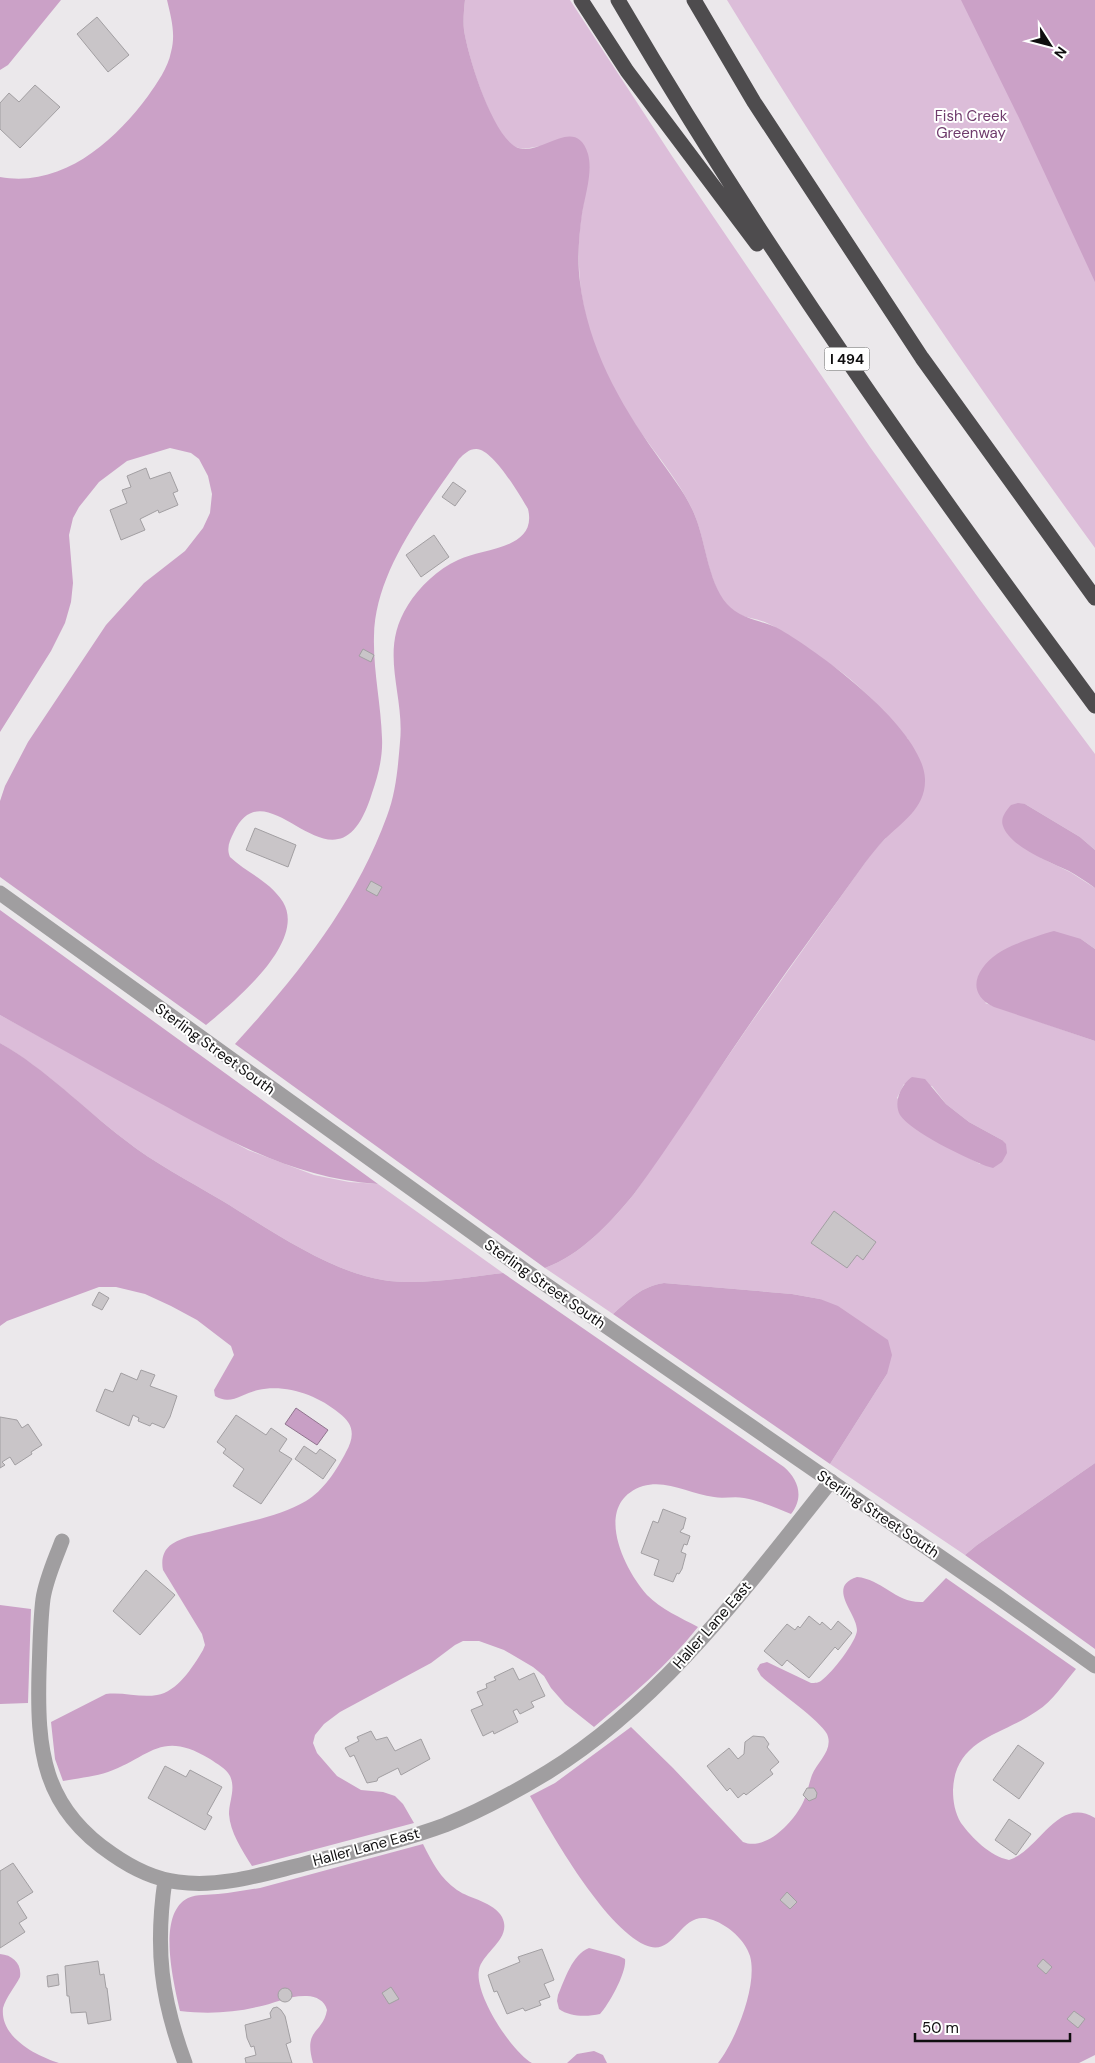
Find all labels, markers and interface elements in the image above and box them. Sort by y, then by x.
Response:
north arrow [1025,20,1075,70]
text: N [1050,43,1071,62]
park label: Fish Creek Greenway [935,106,1008,143]
road number: I 494 [824,348,870,370]
street label: Sterling Street South [151,999,279,1099]
street label: Sterling Street South [480,1235,610,1333]
street label: Sterling Street South [813,1466,943,1562]
street label: Haller Lane East [668,1577,756,1673]
street label: Haller Lane East [310,1823,422,1871]
scale bar [915,2010,1070,2042]
text: 50 m [922,2018,959,2038]

